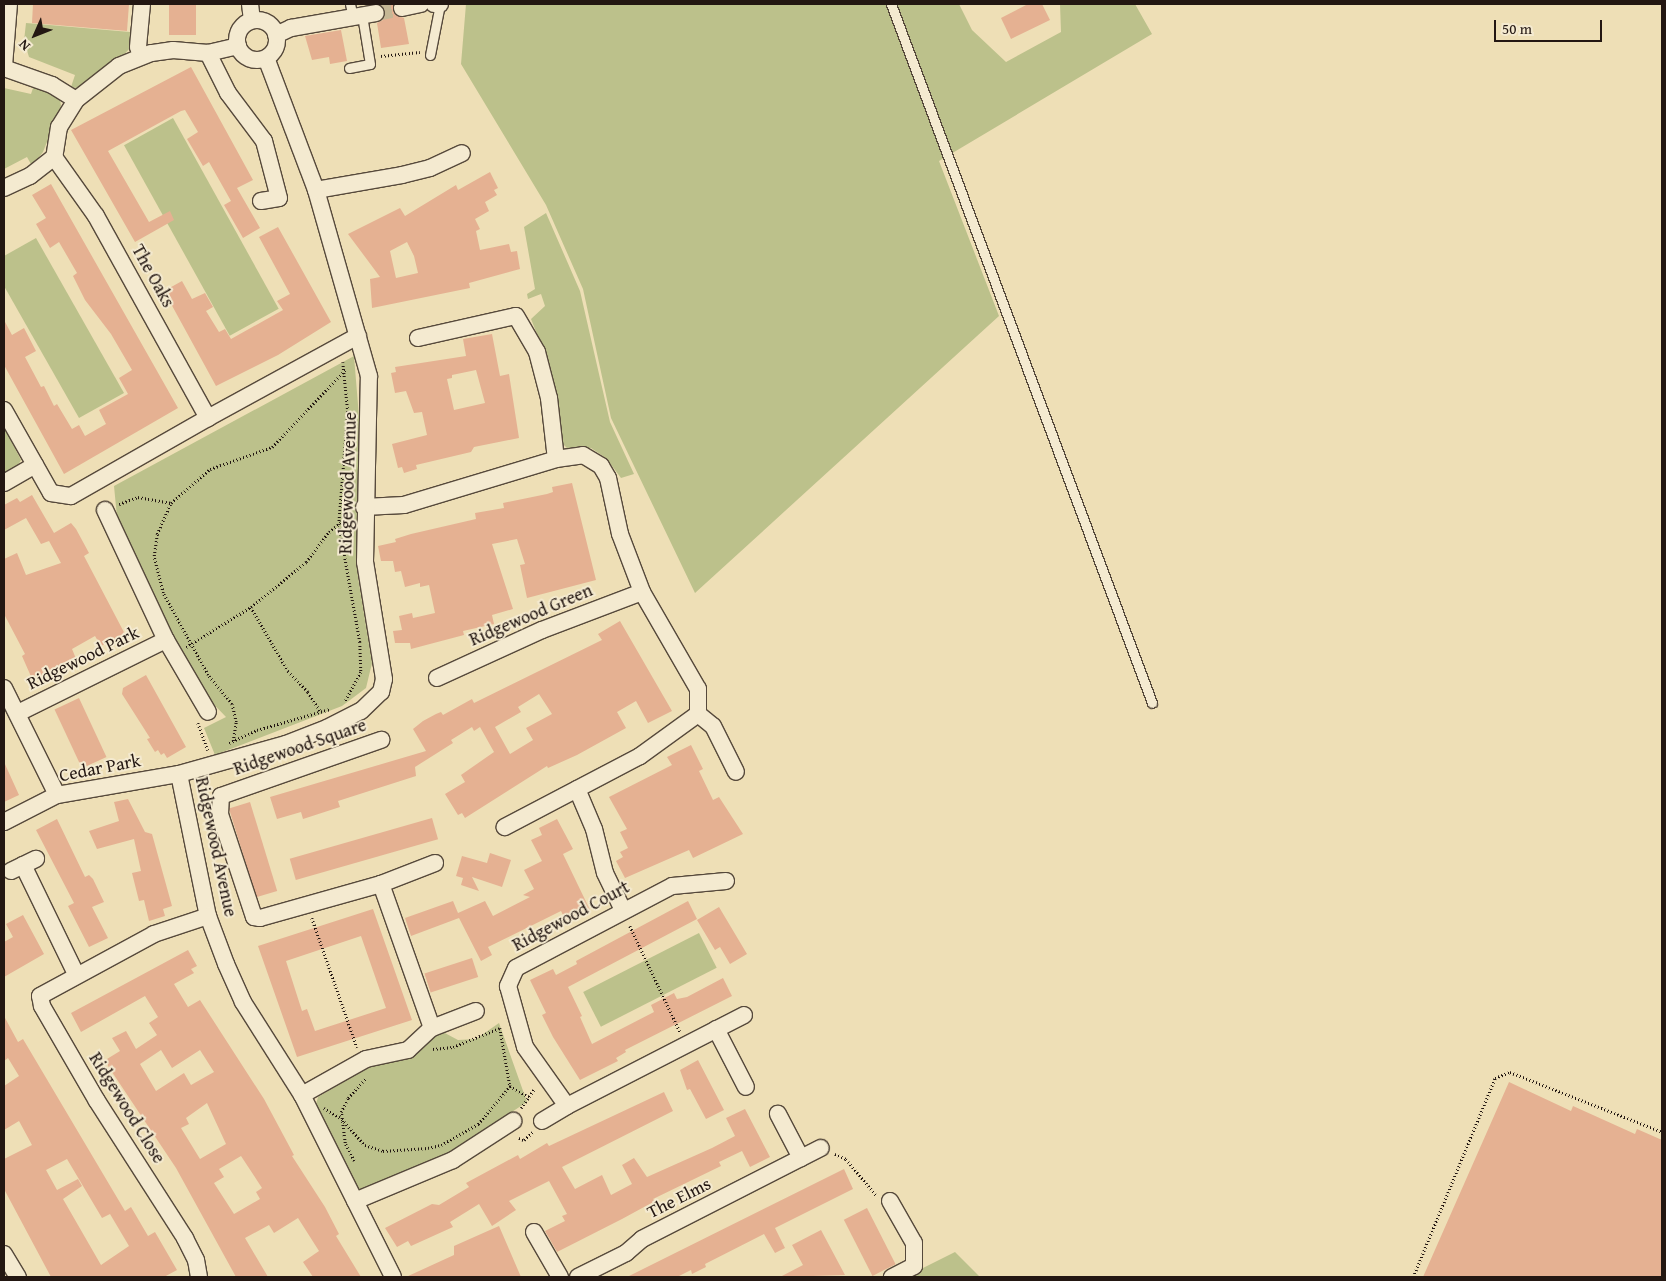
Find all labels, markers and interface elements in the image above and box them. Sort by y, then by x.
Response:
north arrow [10,10,60,60]
scale bar [1496,10,1604,42]
text: 50 m [1502,18,1532,39]
text: N [14,35,35,56]
street label: The Oaks [127,241,179,311]
street label: Ridgewood Avenue [335,412,361,554]
street label: Ridgewood Green [466,579,596,651]
street label: Ridgewood Park [24,622,142,694]
street label: Ridgewood Square [231,714,369,780]
street label: Cedar Park [57,750,143,786]
street label: Ridgewood Avenue [191,775,241,919]
street label: Ridgewood Court [509,876,633,956]
street label: Ridgewood Close [84,1049,170,1167]
street label: The Elms [644,1173,714,1223]

